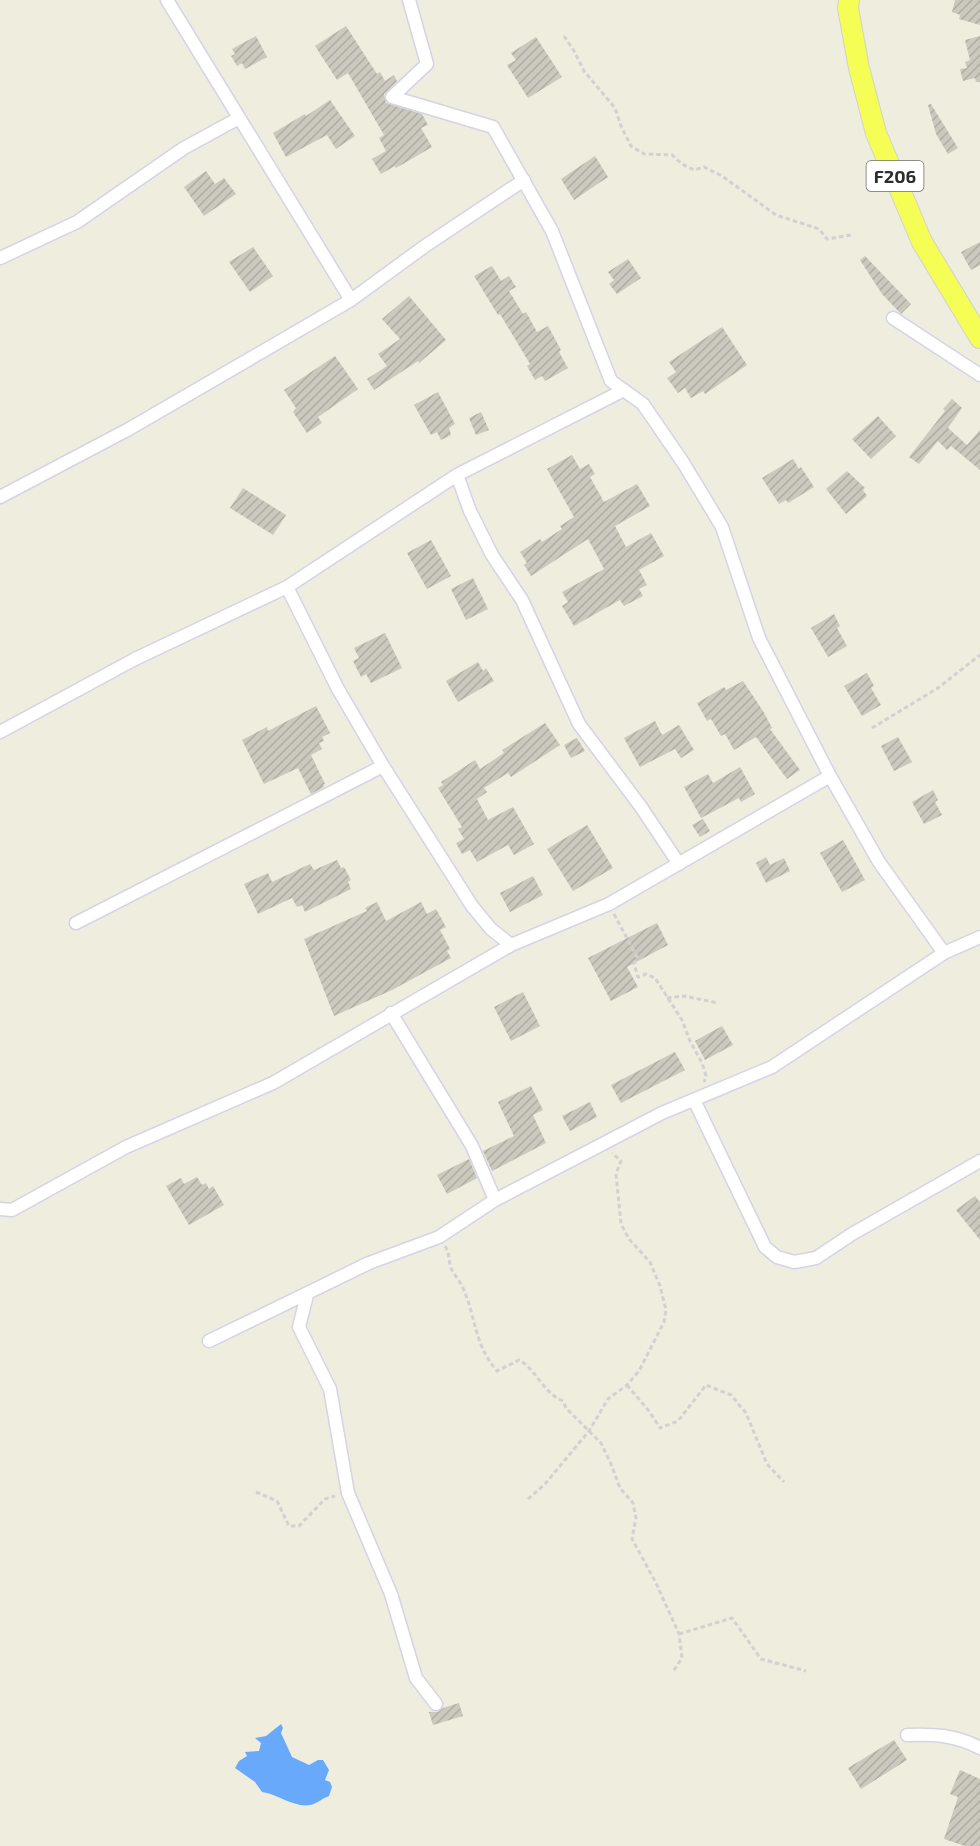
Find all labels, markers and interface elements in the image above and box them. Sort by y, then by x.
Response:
road number: F206 [866,161,924,191]

